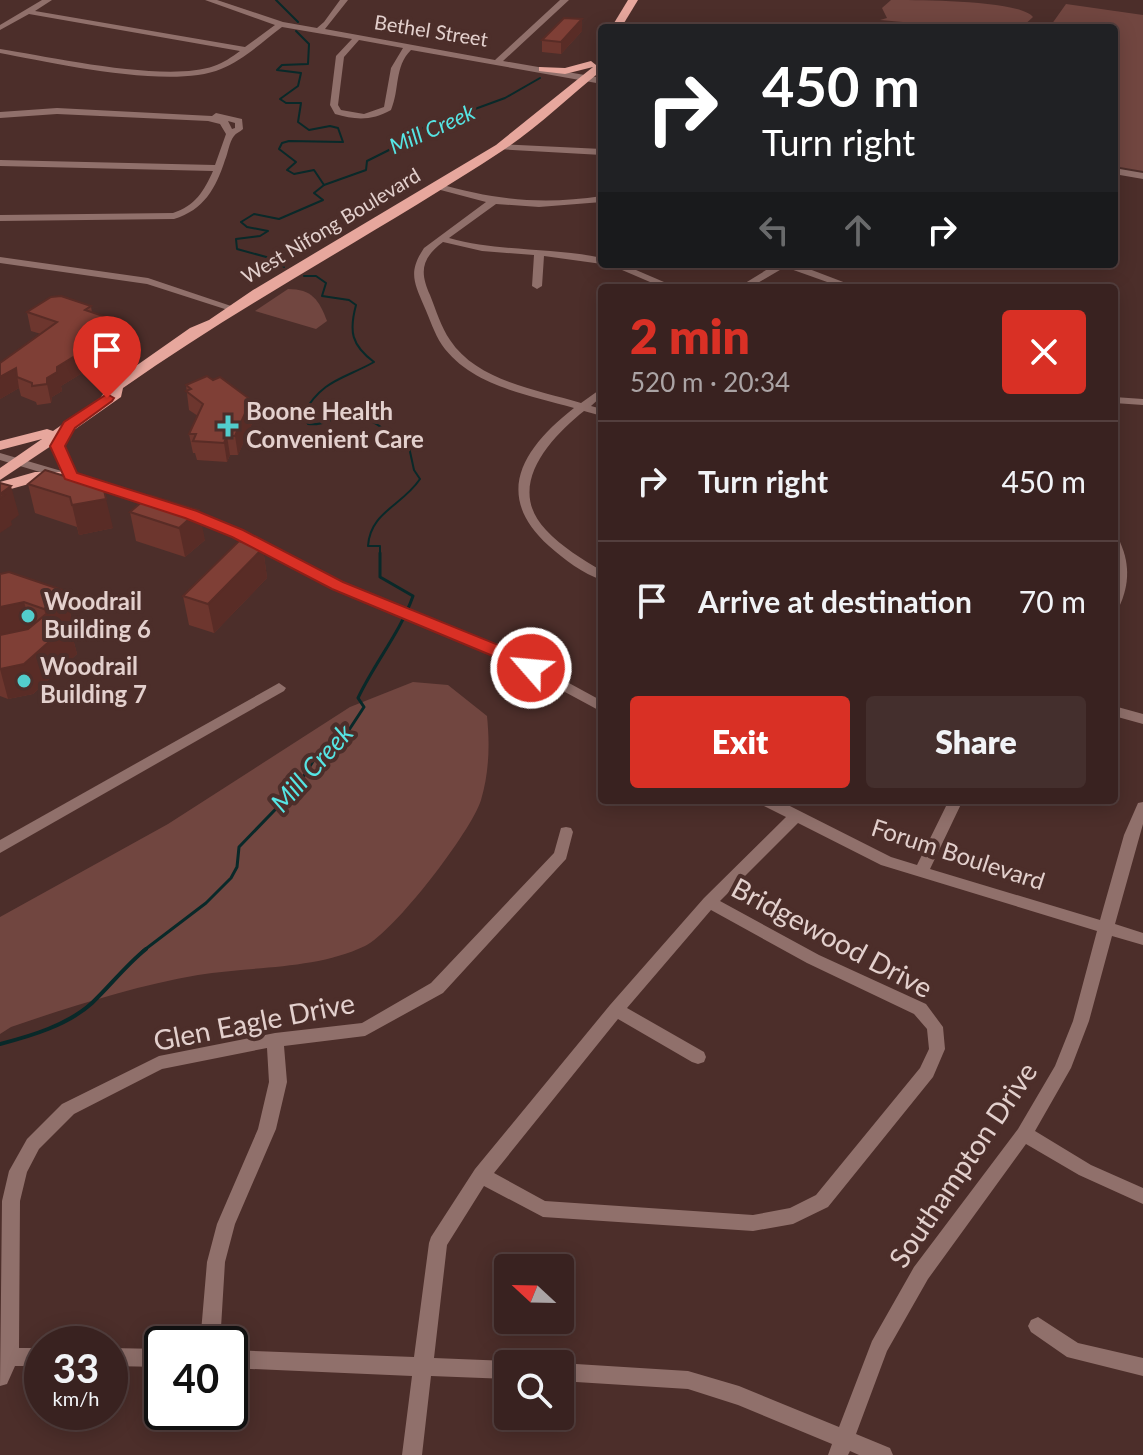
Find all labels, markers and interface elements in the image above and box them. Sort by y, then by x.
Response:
street label: Bethel Street [373,9,490,51]
text: 450 m [762,52,920,119]
icon: right [630,56,734,160]
water label: Mill Creek [385,97,479,159]
text: Turn right [762,120,915,164]
street label: West Nifong Boulevard [237,162,424,288]
icon: left [752,208,796,252]
icon: ahead [836,208,880,252]
icon: right [920,208,964,252]
text: 2 min [630,307,750,364]
button: close [1002,310,1086,394]
pin [73,316,141,398]
icon: arrive [85,328,129,372]
text: 520 m · 20:34 [630,366,790,398]
place label: Boone Health Convenient Care [246,396,424,453]
marker: Boone Health Convenient Care [217,415,239,437]
icon: right [630,459,674,503]
text: Turn right [698,463,828,499]
text: 450 m [1001,463,1086,499]
icon: arrive [630,579,674,623]
text: Arrive at destination [698,583,972,619]
text: 70 m [1019,583,1086,619]
place label: Woodrail Building 6 [44,586,151,643]
marker: Woodrail Building 6 [19,607,37,625]
position arrow [489,626,573,710]
place label: Woodrail Building 7 [40,651,147,708]
marker: Woodrail Building 7 [15,672,33,690]
button: Exit [630,696,850,788]
button: Share [866,696,1086,788]
water label: Mill Creek [263,716,360,818]
street label: Forum Boulevard [868,812,1049,895]
street label: Bridgewood Drive [726,870,939,1004]
street label: Glen Eagle Drive [150,985,357,1057]
street label: Southampton Drive [881,1055,1043,1273]
north arrow [494,1254,574,1334]
map controls [494,1254,574,1430]
speed limit sign: 40 [144,1326,248,1430]
text: 33 [53,1344,99,1392]
button: search [494,1350,574,1430]
text: km/h [53,1386,99,1410]

